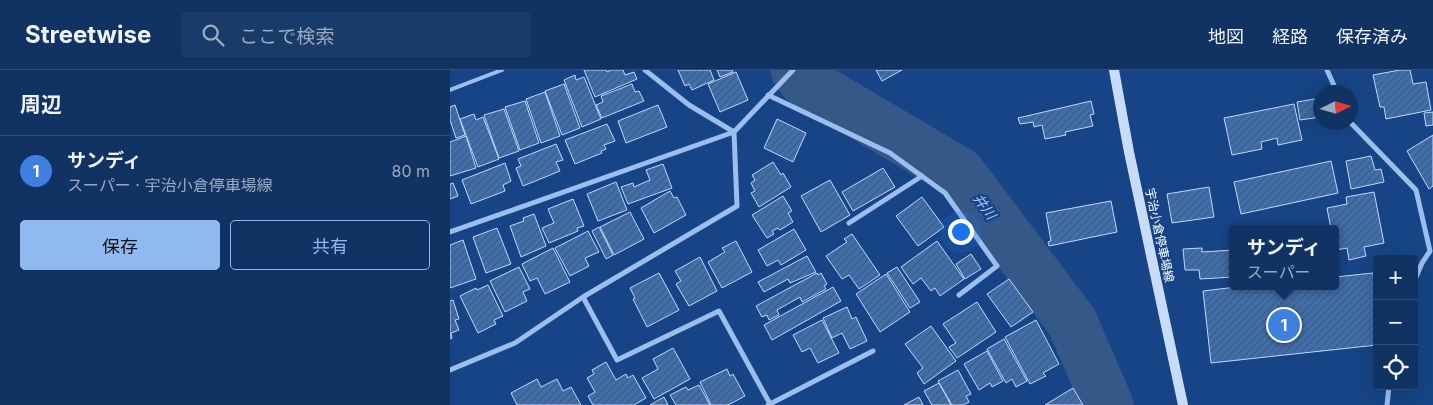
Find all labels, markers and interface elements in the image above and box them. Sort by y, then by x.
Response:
search box [181,12,531,57]
text: Streetwise [25,20,151,49]
icon: search [199,21,227,49]
text: ここで検索 [239,25,334,48]
text: 地図 [1208,26,1244,47]
text: 経路 [1272,26,1308,47]
text: 保存済み [1336,26,1408,47]
north arrow [1313,85,1358,130]
text: 周辺 [20,92,62,117]
text: サンディ [67,149,142,172]
text: 1 [33,161,39,181]
text: 80 m [391,161,430,181]
text: スーパー · 宇治小倉停車場線 [67,175,272,195]
street label: 宇治小倉停車場線 [1143,186,1177,284]
water label: 井川 [970,190,1001,224]
your location [948,219,974,245]
button: 保存 [20,220,220,270]
button: 共有 [230,220,430,270]
popup [1229,225,1339,290]
text: サンディ [1247,236,1321,259]
map controls [1373,255,1418,390]
button: + [1373,255,1418,300]
text: スーパー [1247,262,1311,282]
button: − [1373,300,1418,345]
pin: 1 [1268,306,1300,344]
button: locate [1373,345,1418,390]

